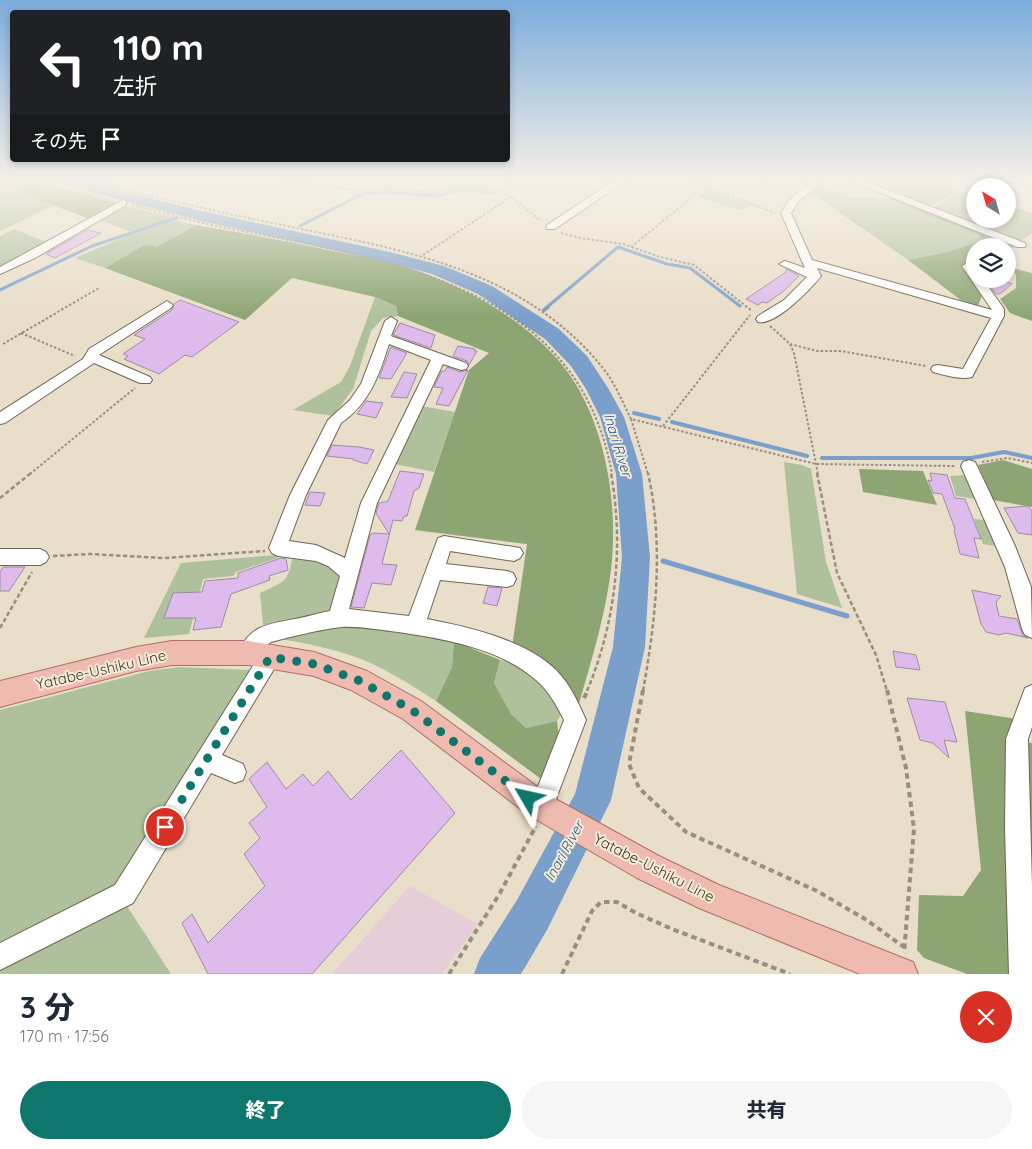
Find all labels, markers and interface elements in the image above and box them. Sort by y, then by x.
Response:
text: 110 m [113,25,204,69]
icon: left [30,30,95,95]
text: 左折 [113,72,157,100]
icon: arrive [97,125,125,153]
text: その先 [30,129,87,153]
north arrow [966,178,1016,228]
map controls [966,178,1016,288]
button: layers [966,238,1016,288]
water label: Inari River [600,411,637,480]
street label: Yatabe-Ushiku Line [34,645,168,694]
position arrow [501,771,553,823]
pin [144,806,186,848]
icon: arrive [151,813,179,841]
water label: Inari River [540,817,588,884]
street label: Yatabe-Ushiku Line [591,829,718,906]
text: 3 分 [20,988,75,1026]
button: close [960,991,1012,1043]
text: 170 m · 17:56 [20,1026,109,1046]
button: 終了 [20,1081,511,1139]
button: 共有 [521,1081,1012,1139]

